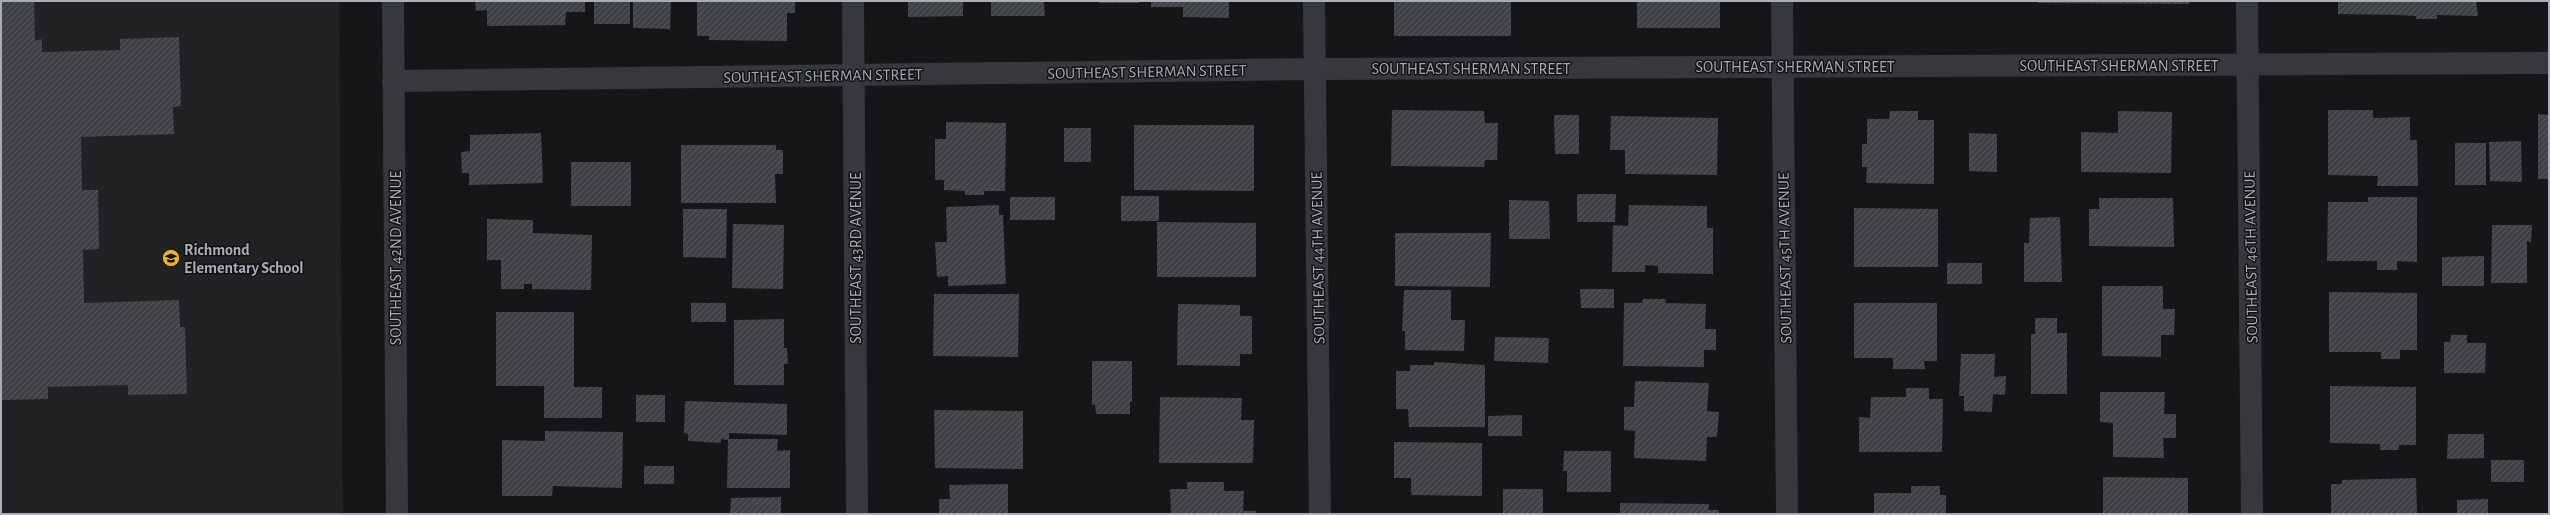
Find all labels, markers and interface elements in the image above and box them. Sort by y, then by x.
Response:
street label: SOUTHEAST SHERMAN STREET [2019,58,2219,74]
street label: SOUTHEAST SHERMAN STREET [1695,59,1895,75]
street label: SOUTHEAST SHERMAN STREET [1371,61,1571,77]
street label: SOUTHEAST SHERMAN STREET [1047,62,1247,82]
street label: SOUTHEAST SHERMAN STREET [723,66,923,86]
street label: SOUTHEAST 46TH AVENUE [2241,170,2261,343]
street label: SOUTHEAST 42ND AVENUE [388,171,404,345]
street label: SOUTHEAST 44TH AVENUE [1308,171,1328,344]
street label: SOUTHEAST 43RD AVENUE [848,172,864,344]
street label: SOUTHEAST 45TH AVENUE [1776,172,1794,344]
place label: Richmond Elementary School [184,242,304,277]
school or university icon: Richmond Elementary School [161,248,181,268]

